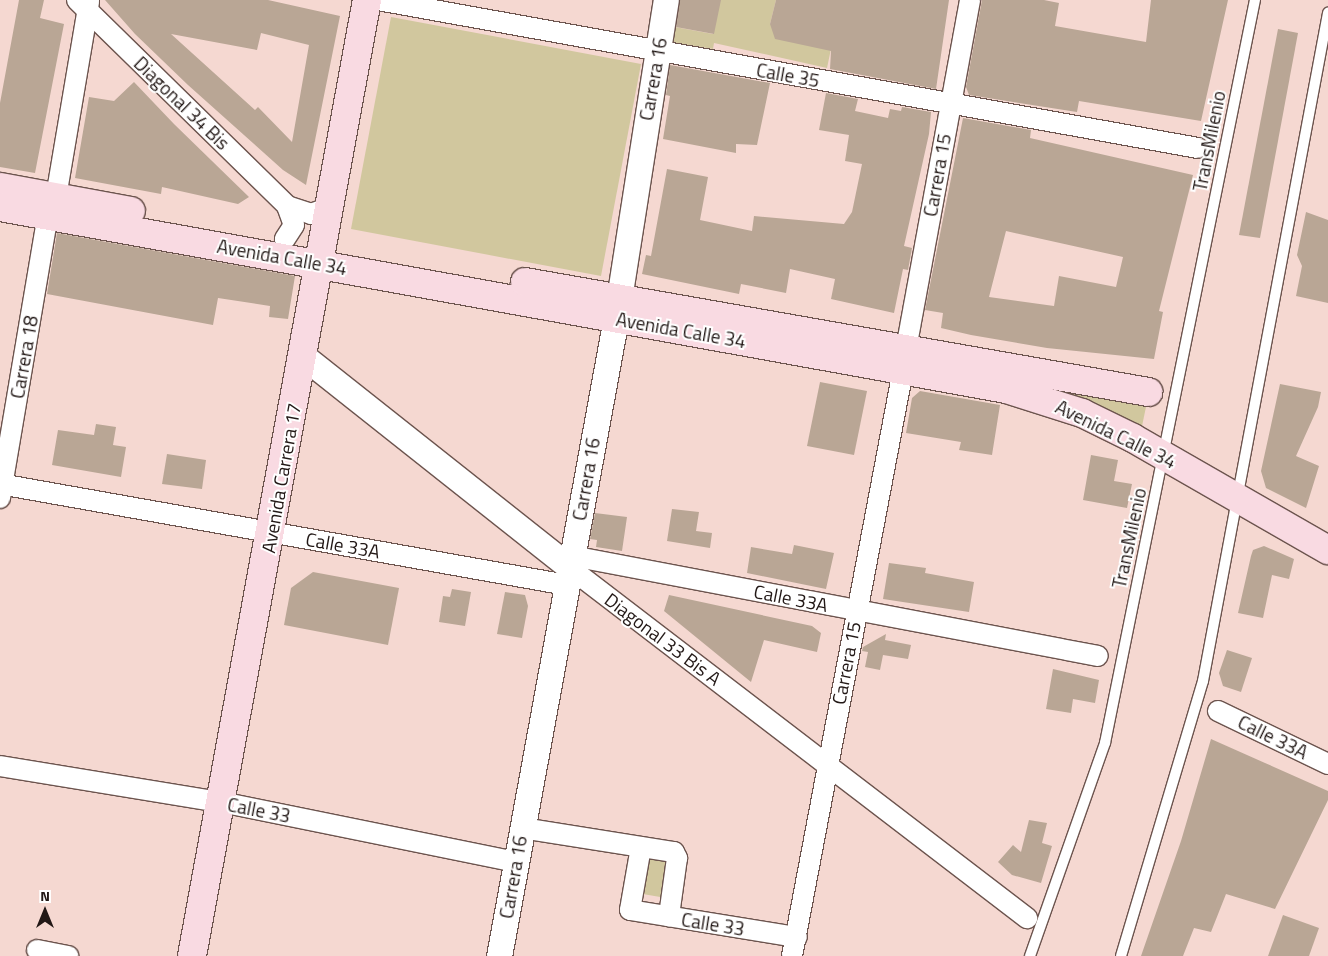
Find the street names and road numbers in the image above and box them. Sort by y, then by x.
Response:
street label: Carrera 16 [634,36,672,122]
street label: Diagonal 34 Bis [129,52,235,154]
street label: Calle 35 [755,58,821,92]
street label: TransMilenio [1188,89,1230,193]
street label: Carrera 15 [918,132,956,218]
street label: Avenida Calle 34 [215,234,349,280]
street label: Avenida Calle 34 [614,307,748,353]
street label: Carrera 18 [5,314,43,400]
street label: Avenida Calle 34 [1052,395,1180,473]
street label: Avenida Carrera 17 [257,401,305,555]
street label: Carrera 16 [567,436,605,522]
street label: TransMilenio [1107,486,1151,590]
street label: Calle 33A [304,527,382,563]
street label: Calle 33A [752,580,830,616]
street label: Diagonal 33 Bis A [600,588,726,690]
street label: Carrera 15 [827,620,865,706]
street label: Calle 33A [1234,710,1312,764]
street label: Calle 33 [226,793,292,827]
street label: Carrera 16 [494,834,532,920]
street label: Calle 33 [680,908,746,940]

